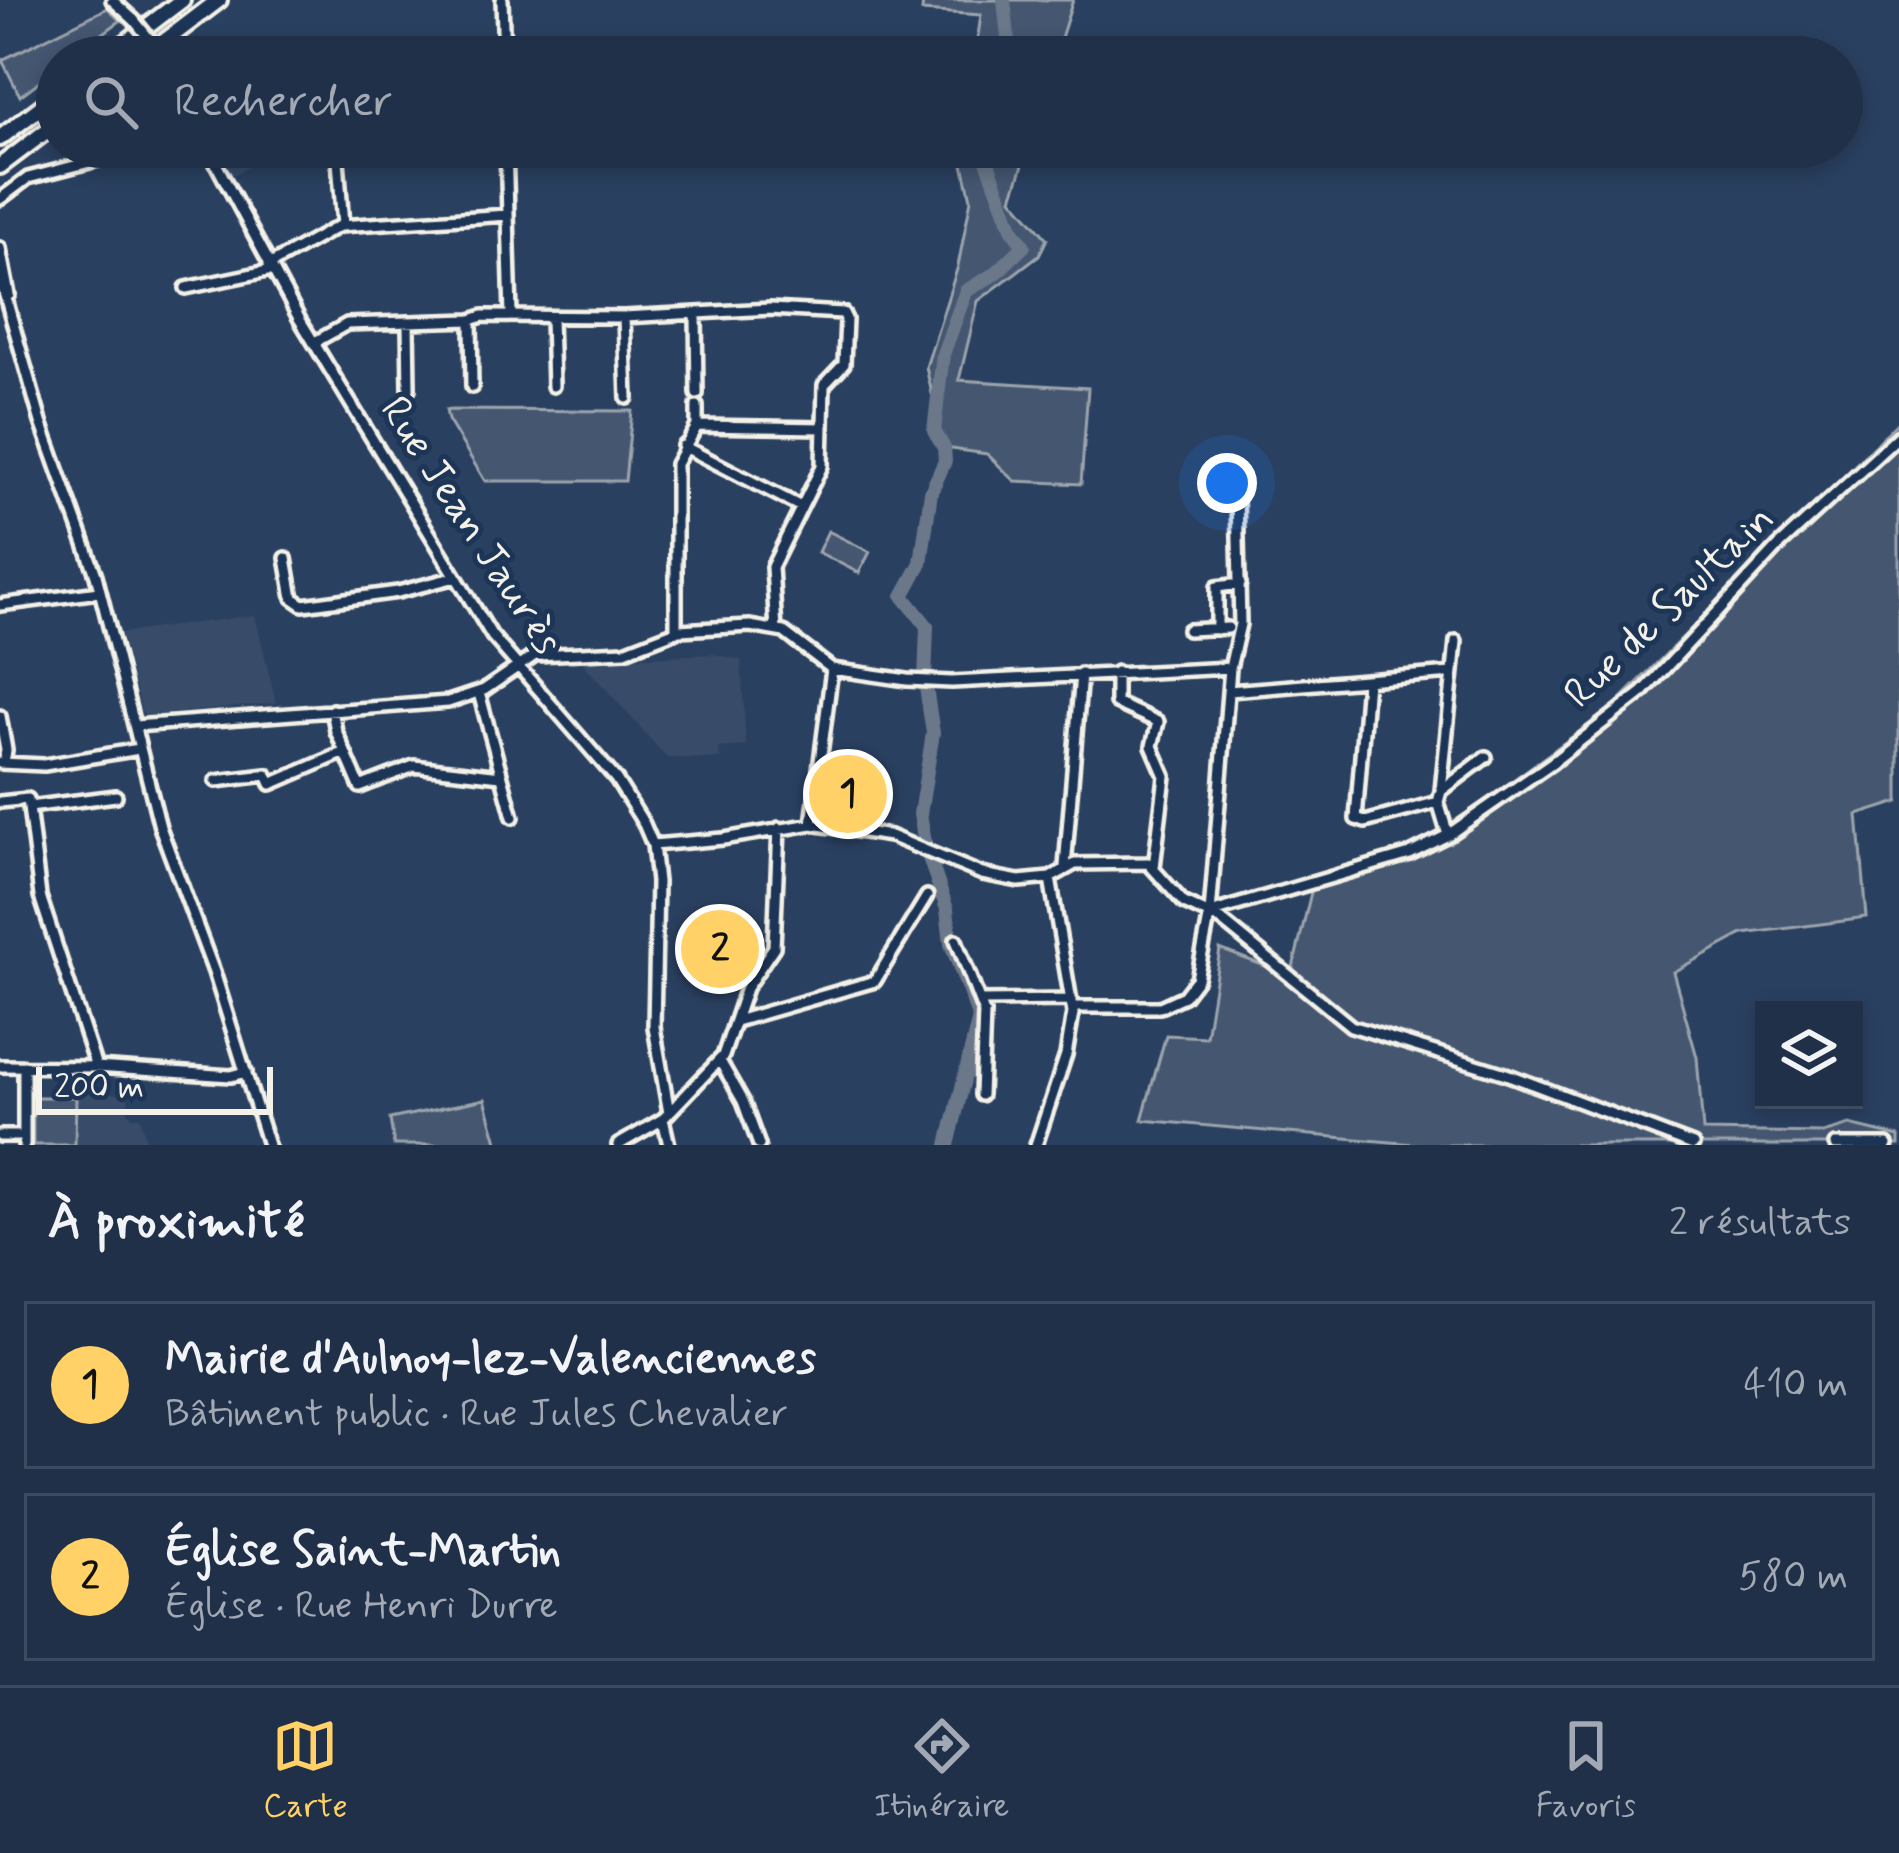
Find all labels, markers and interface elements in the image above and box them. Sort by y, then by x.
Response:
search box [36,36,1863,168]
icon: search [78,69,144,135]
text: Rechercher [174,73,393,132]
street label: Rue Jean Jaurès [366,386,574,666]
your location [1197,453,1257,513]
street label: Rue de Saultain [1553,493,1787,721]
pin: 1 [809,749,887,839]
pin: 2 [681,904,759,994]
map controls [1755,1001,1863,1109]
button: layers [1755,1001,1863,1109]
scale bar [36,1061,273,1114]
text: 200 m [54,1066,144,1110]
text: À proximité [48,1190,304,1256]
text: 2 résultats [1669,1198,1851,1249]
text: Mairie d'Aulnoy-lez-Valenciennes [165,1330,816,1389]
text: 1 [81,1360,99,1411]
text: 410 m [1744,1360,1848,1411]
text: Bâtiment public · Rue Jules Chevalier [165,1389,788,1440]
text: Église Saint-Martin [165,1522,561,1581]
text: 2 [80,1552,100,1603]
text: 580 m [1738,1552,1848,1603]
text: Église · Rue Henri Durre [165,1581,558,1632]
tab: Carte [263,1713,348,1829]
tab: Itinéraire [874,1713,1009,1829]
tab: Favoris [1536,1713,1636,1829]

